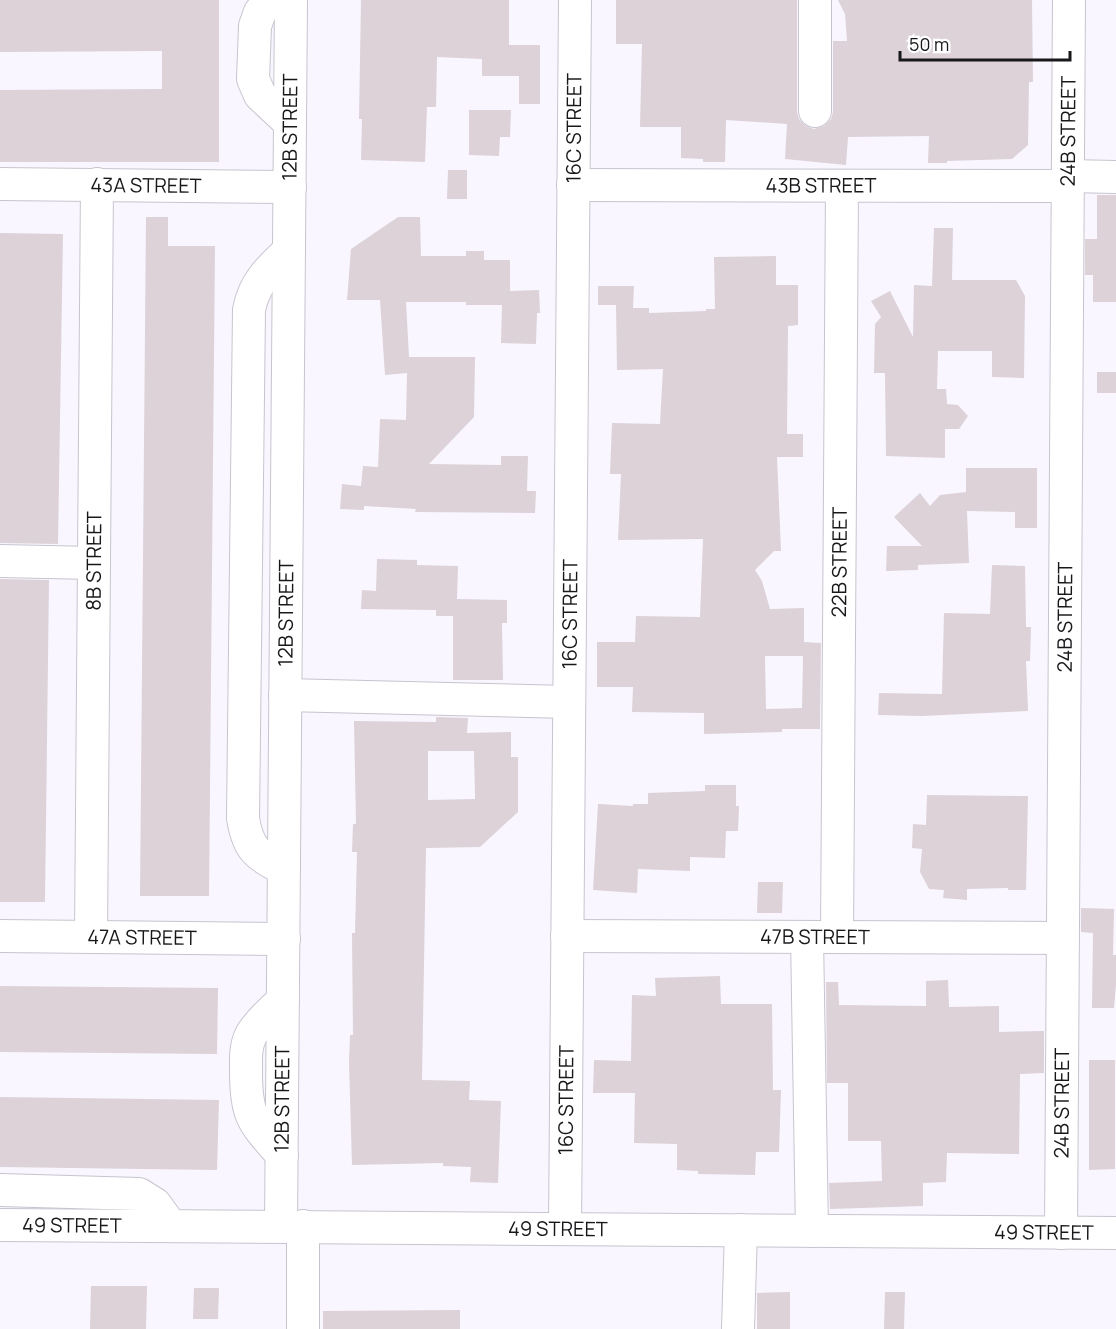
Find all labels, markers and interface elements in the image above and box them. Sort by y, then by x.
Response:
scale bar [900,24,1070,62]
text: 50 m [909,32,949,56]
street label: 12B STREET [276,73,303,181]
street label: 16C STREET [560,73,587,183]
street label: 24B STREET [1054,76,1082,186]
street label: 43A STREET [90,171,202,199]
street label: 43B STREET [766,171,876,199]
street label: 22B STREET [825,506,853,617]
street label: 8B STREET [80,511,107,611]
street label: 12B STREET [272,559,299,667]
street label: 16C STREET [556,559,583,669]
street label: 24B STREET [1051,562,1078,672]
street label: 47A STREET [87,923,197,951]
street label: 47B STREET [760,923,870,950]
street label: 12B STREET [268,1045,295,1153]
street label: 16C STREET [552,1045,579,1155]
street label: 24B STREET [1047,1047,1075,1158]
street label: 49 STREET [22,1211,122,1239]
street label: 49 STREET [508,1215,608,1242]
street label: 49 STREET [994,1218,1094,1246]

